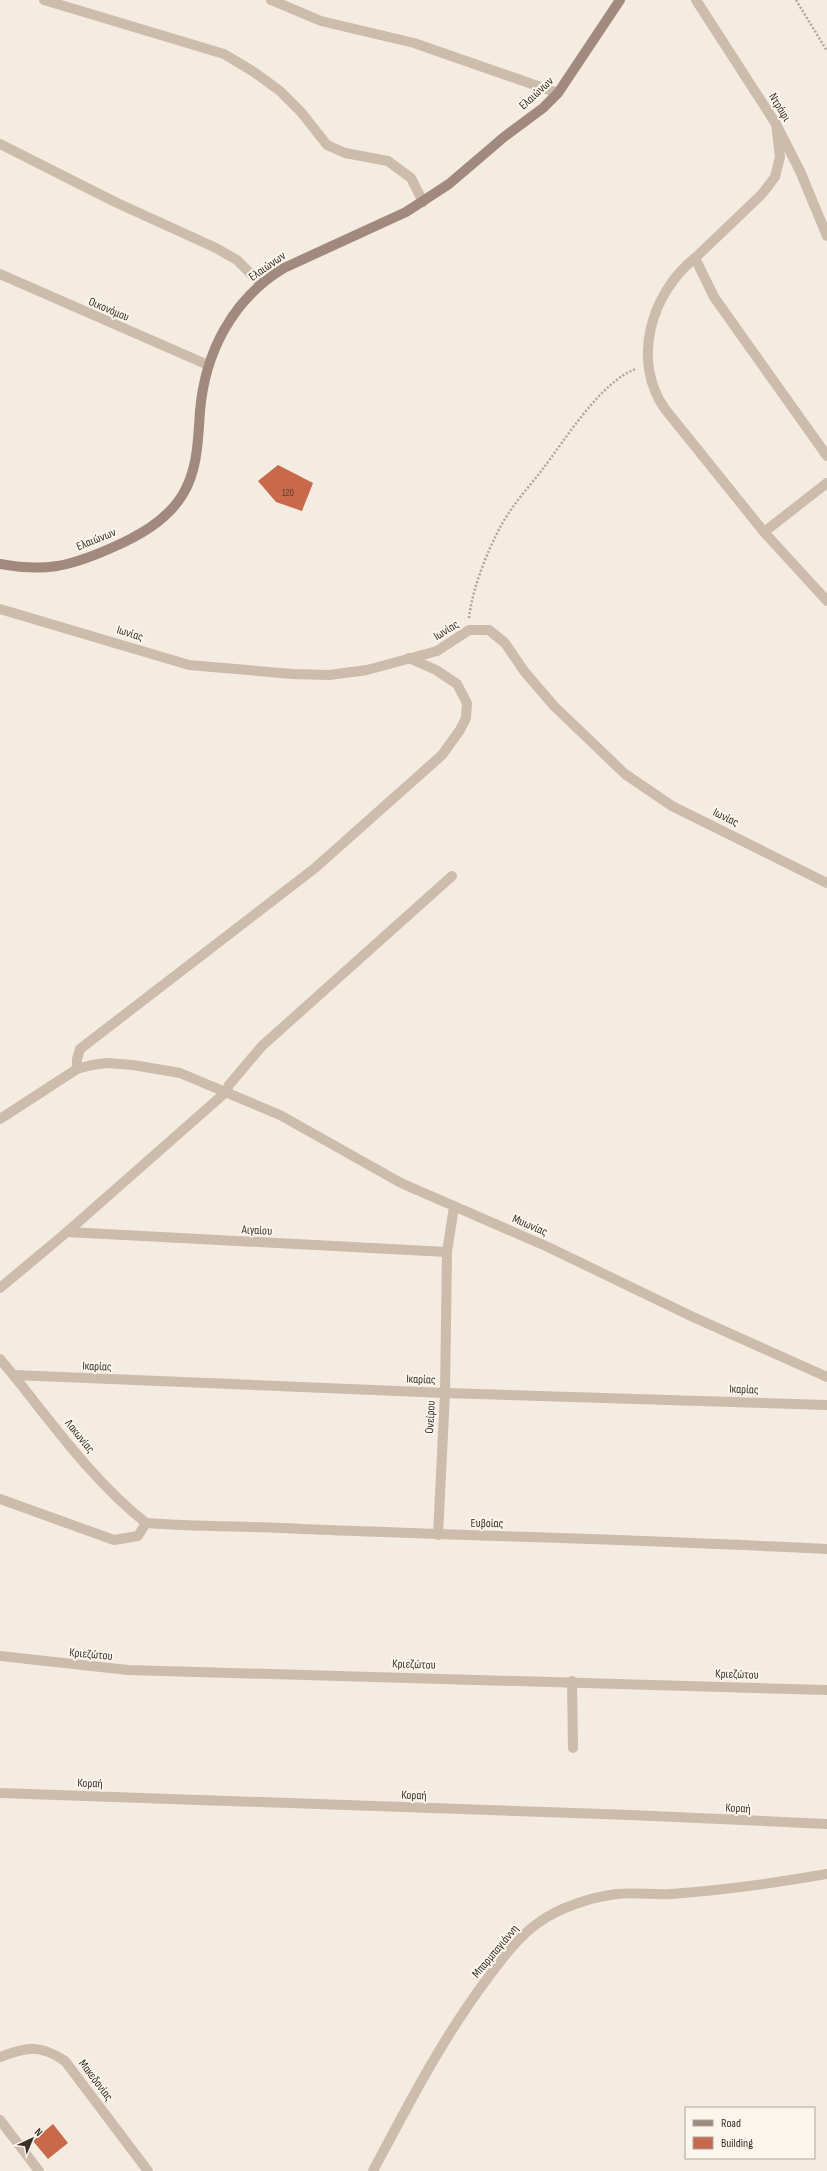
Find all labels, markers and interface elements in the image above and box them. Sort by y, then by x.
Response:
street label: Ελαιώνων [516,74,557,113]
street label: Ντράφι [765,90,794,124]
street label: Ελαιώνων [246,248,289,284]
street label: Οικονόμου [86,294,132,325]
house number: 120 [282,487,294,499]
street label: Ελαιώνων [74,525,118,554]
street label: Ιωνίας [431,617,462,644]
street label: Ιωνίας [115,622,145,645]
street label: Ιωνίας [710,805,741,830]
street label: Μυωνίας [510,1211,550,1240]
street label: Αιγαίου [240,1222,273,1239]
street label: Ικαρίας [82,1358,112,1375]
street label: Ικαρίας [406,1371,436,1388]
street label: Ικαρίας [729,1381,759,1398]
street label: Ονείρου [422,1400,439,1434]
street label: Λακωνίας [61,1416,98,1456]
street label: Ευβοίας [470,1516,504,1531]
street label: Κριεζώτου [69,1645,113,1664]
street label: Κριεζώτου [392,1656,436,1673]
street label: Κριεζώτου [715,1666,759,1683]
street label: Κοραή [77,1776,103,1791]
street label: Κοραή [401,1788,427,1803]
street label: Κοραή [725,1800,751,1817]
street label: Μπαρμπαγιάννη [469,1922,522,1981]
street label: Μακεδονίας [75,2057,116,2104]
legend [685,2107,815,2159]
text: Road [721,2116,741,2131]
north arrow [12,2119,52,2159]
text: N [32,2125,45,2139]
text: Building [721,2136,753,2151]

